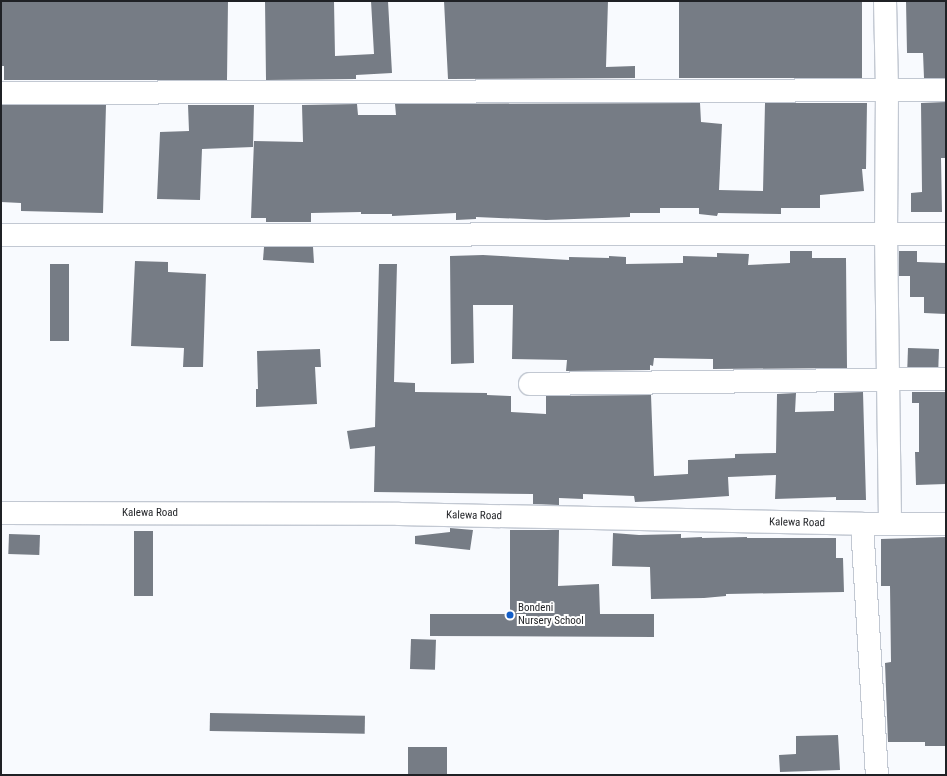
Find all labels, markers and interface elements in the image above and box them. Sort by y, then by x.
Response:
street label: Kalewa Road [122,506,178,520]
street label: Kalewa Road [446,509,502,523]
street label: Kalewa Road [769,516,825,530]
place label: Bondeni Nursery School [518,602,584,628]
marker: Bondeni Nursery School [505,610,515,620]

